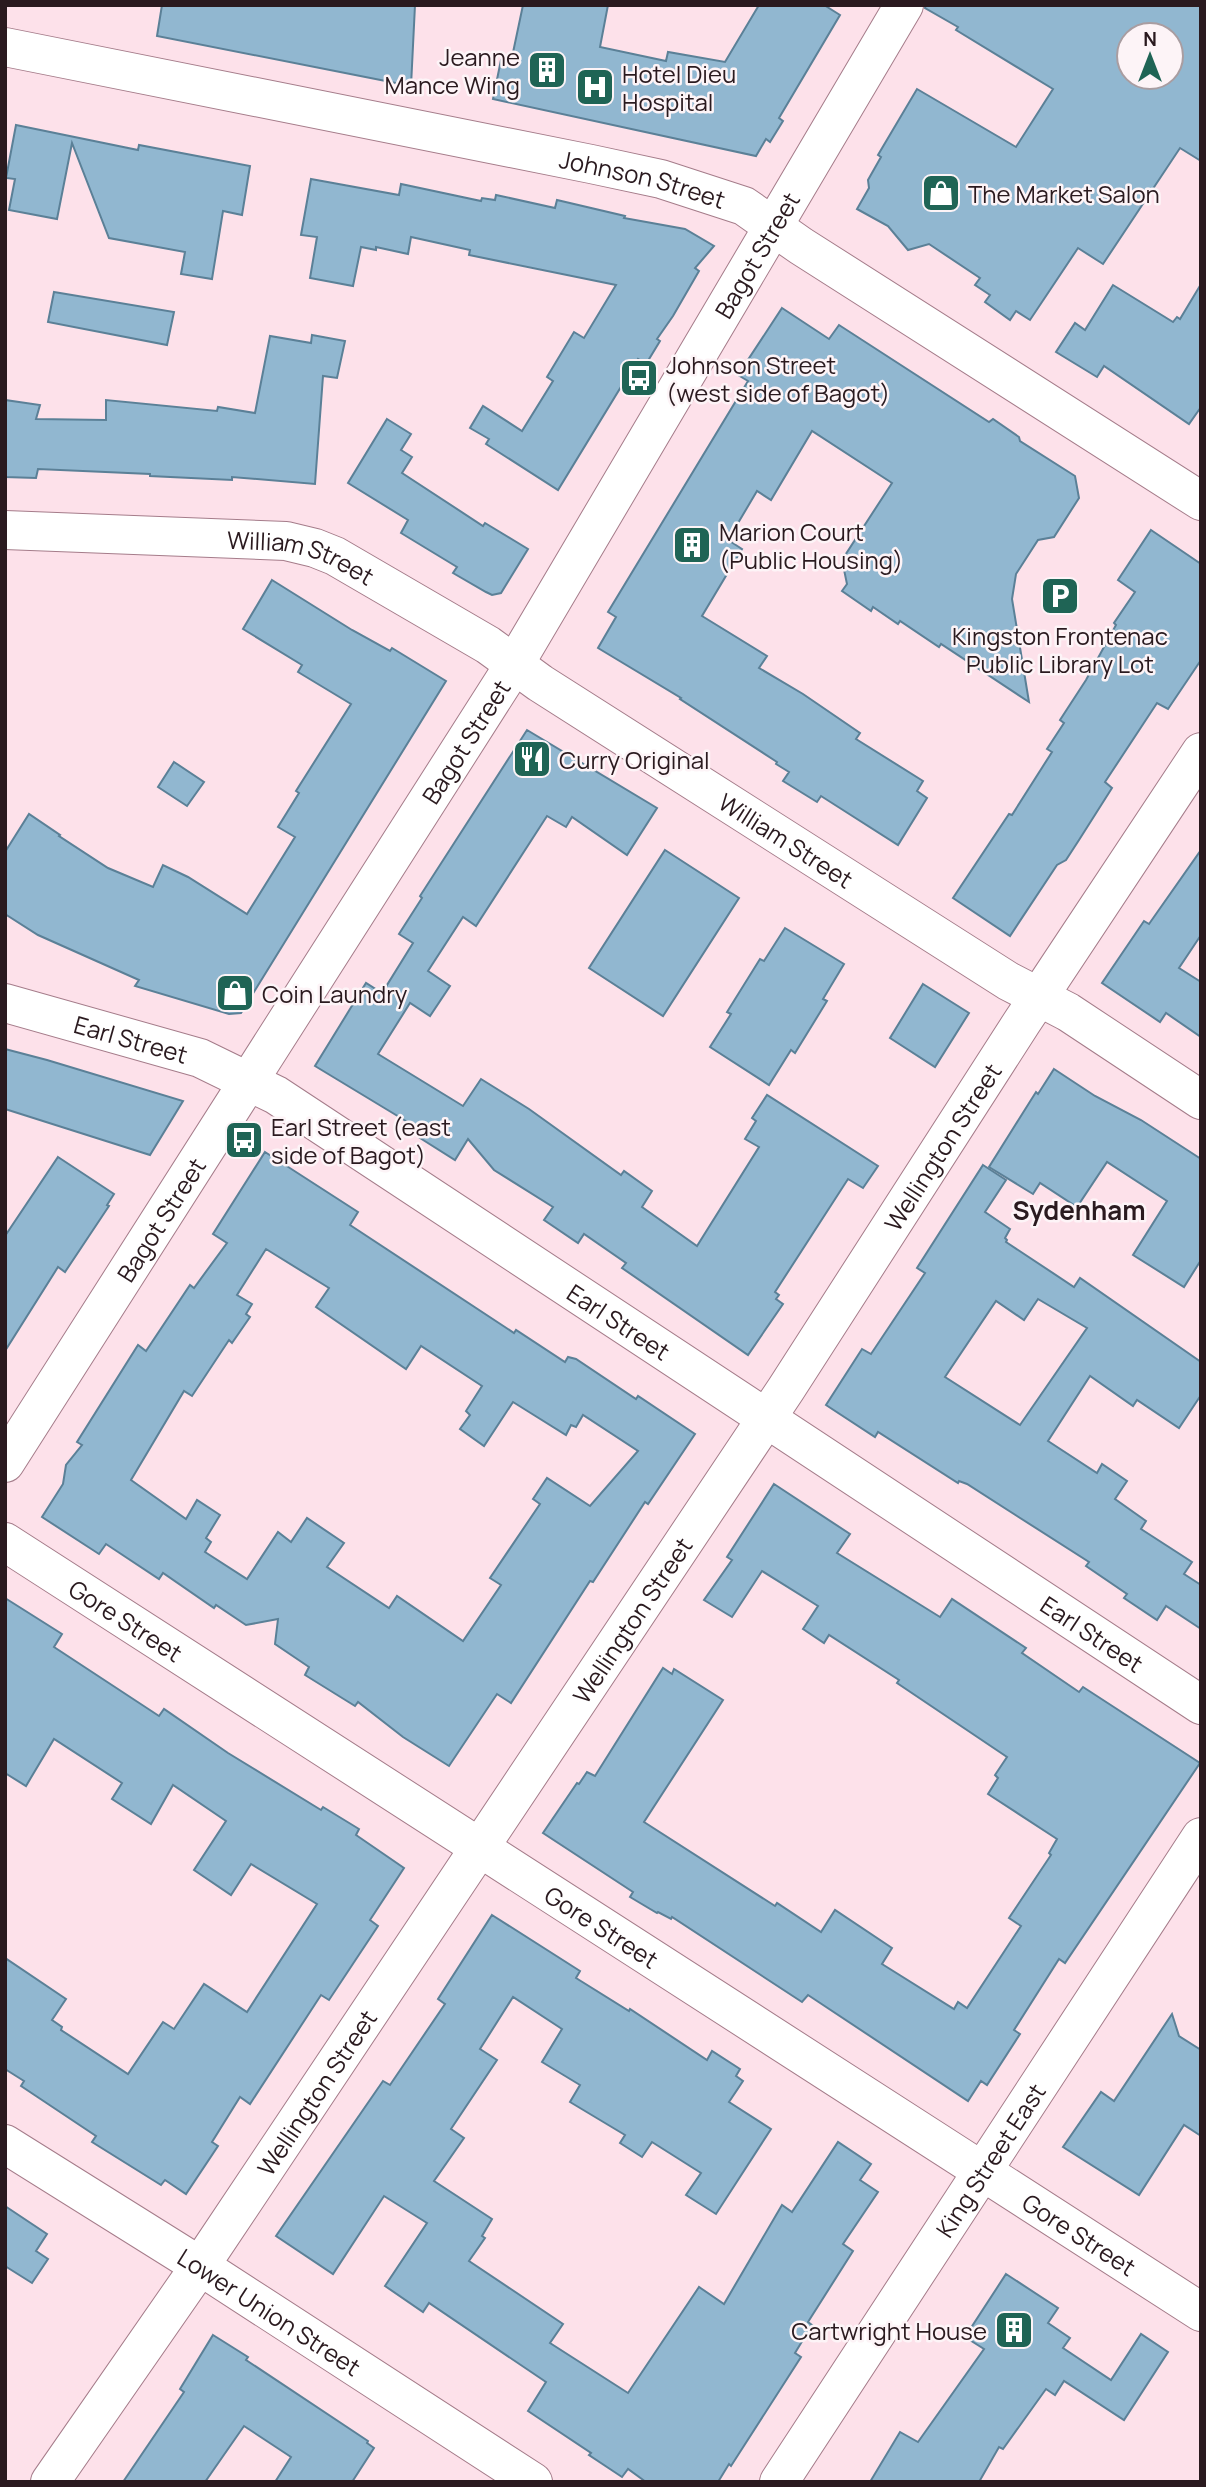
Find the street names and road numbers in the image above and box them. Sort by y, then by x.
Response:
street label: Johnson Street [557,142,730,215]
street label: Bagot Street [706,185,807,324]
street label: William Street [226,522,381,592]
street label: Bagot Street [413,673,517,810]
street label: William Street [713,785,860,895]
street label: Earl Street [70,1007,192,1070]
street label: Wellington Street [876,1056,1008,1237]
street label: Bagot Street [108,1151,212,1288]
street label: Earl Street [561,1275,677,1367]
street label: Wellington Street [564,1530,699,1709]
street label: Gore Street [63,1571,189,1669]
street label: Earl Street [1035,1587,1150,1679]
street label: Gore Street [539,1878,665,1975]
street label: Wellington Street [249,2003,384,2182]
street label: King Street East [927,2076,1052,2243]
street label: Gore Street [1016,2185,1143,2283]
street label: Lower Union Street [172,2240,368,2383]

